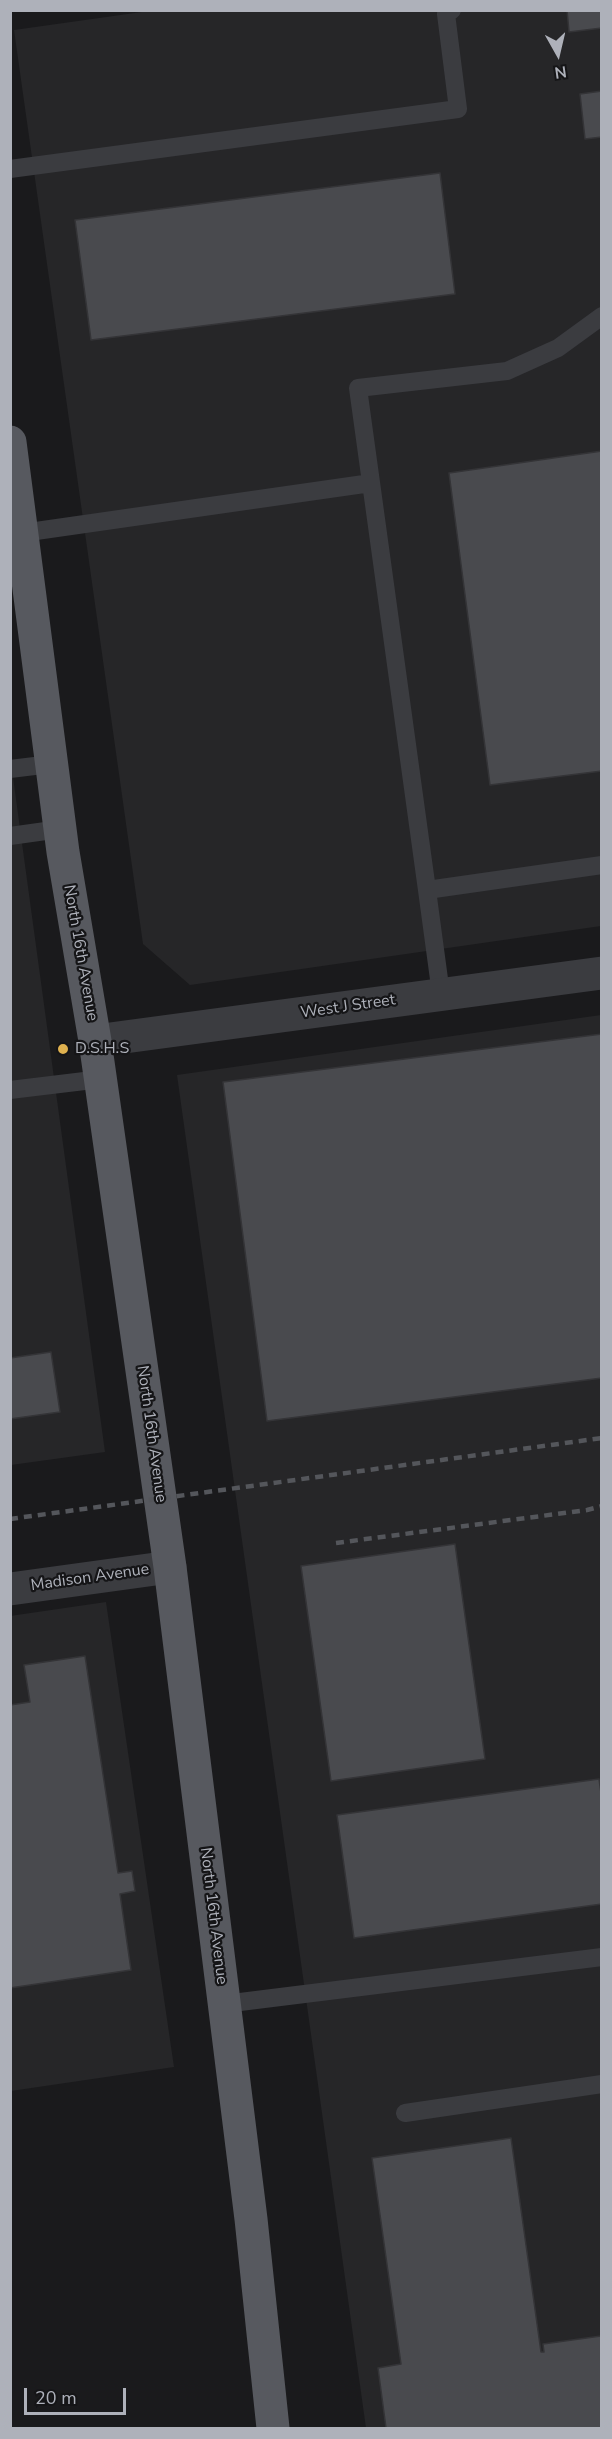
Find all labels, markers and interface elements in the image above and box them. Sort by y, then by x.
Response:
north arrow [528,24,588,84]
text: N [553,60,568,84]
street label: North 16th Avenue [59,883,101,1023]
street label: West J Street [299,991,397,1023]
place label: D.S.H.S [75,1039,129,1059]
marker: D.S.H.S [56,1042,70,1056]
street label: North 16th Avenue [132,1364,170,1504]
street label: Madison Avenue [30,1560,150,1596]
street label: North 16th Avenue [195,1846,231,1986]
scale bar [27,2376,129,2414]
text: 20 m [35,2386,77,2410]

